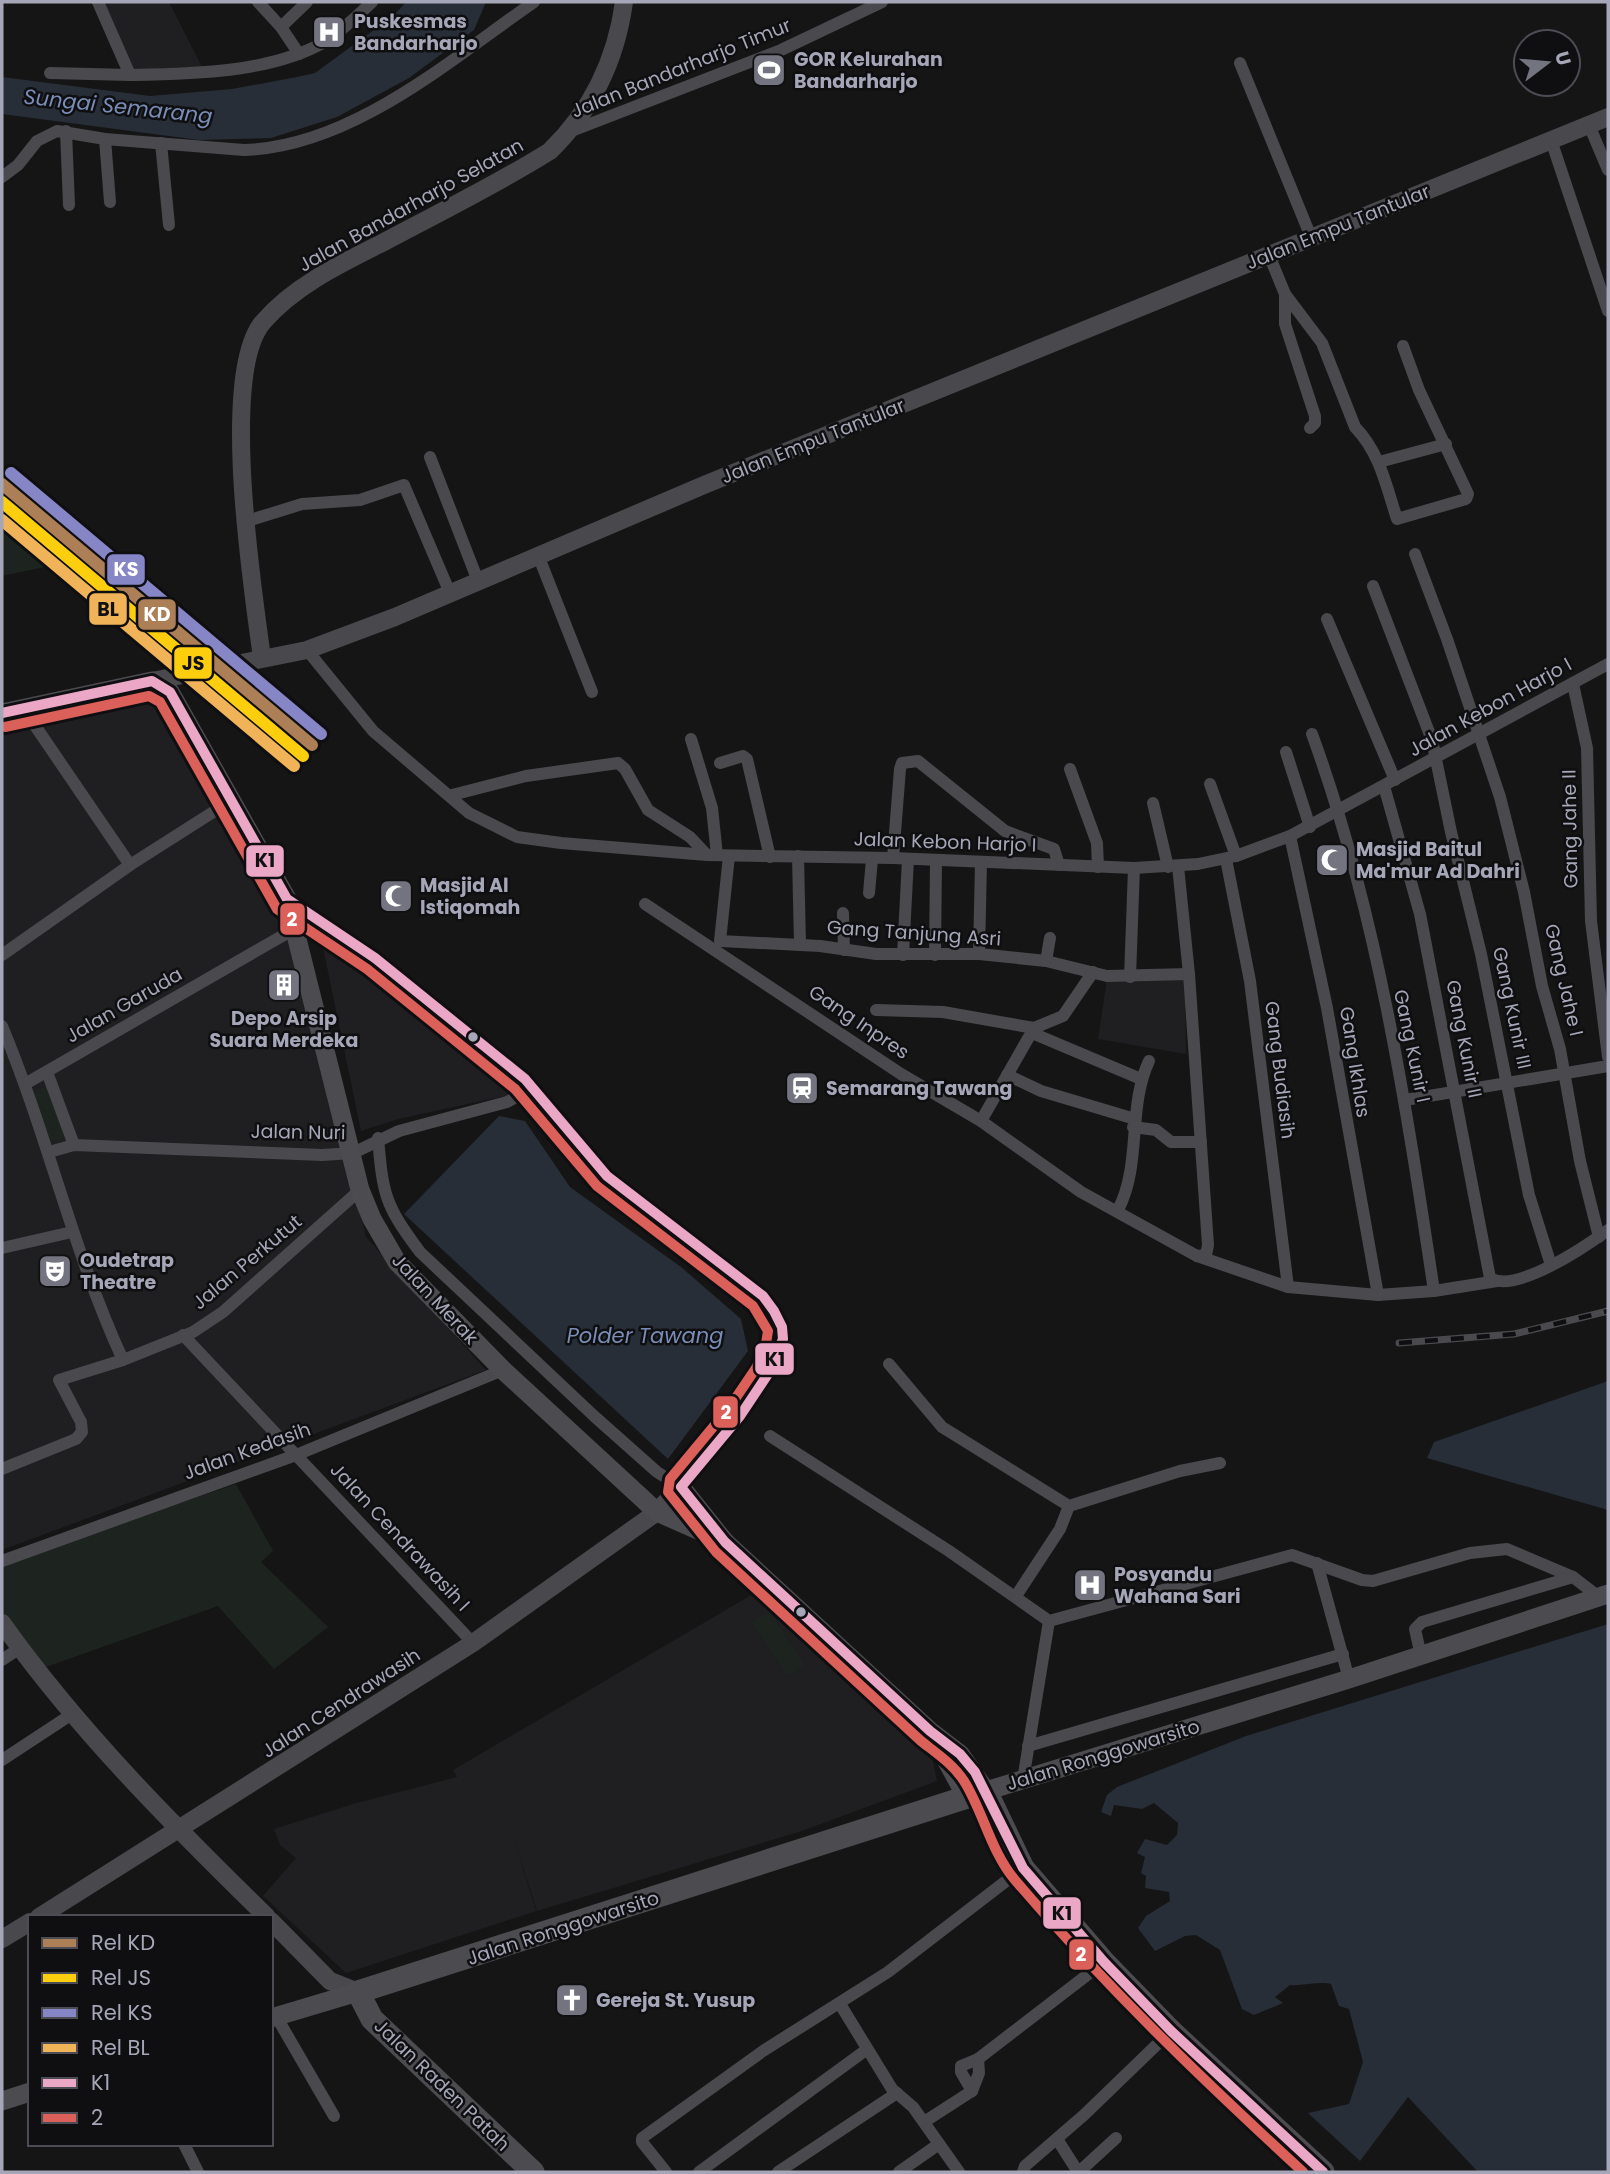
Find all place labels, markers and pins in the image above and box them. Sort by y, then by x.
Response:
place label: Puskesmas Bandarharjo [354,8,478,57]
hospital icon: Puskesmas Bandarharjo [310,13,348,51]
place label: GOR Kelurahan Bandarharjo [794,46,943,95]
sports icon: GOR Kelurahan Bandarharjo [750,51,788,89]
place label: Masjid Baitul Ma'mur Ad Dahri [1356,836,1520,885]
mosque icon: Masjid Baitul Ma'mur Ad Dahri [1313,841,1351,879]
place label: Masjid Al Istiqomah [420,872,520,921]
mosque icon: Masjid Al Istiqomah [377,877,415,915]
building icon: Depo Arsip Suara Merdeka [265,966,303,1004]
place label: Depo Arsip Suara Merdeka [210,1005,358,1054]
unlabelled marker [466,1030,480,1044]
station icon: Semarang Tawang [783,1069,821,1107]
place label: Semarang Tawang [826,1075,1012,1102]
place label: Oudetrap Theatre [80,1247,174,1296]
theatre icon: Oudetrap Theatre [36,1252,74,1290]
place label: Posyandu Wahana Sari [1114,1561,1241,1610]
hospital icon: Posyandu Wahana Sari [1071,1566,1109,1604]
unlabelled marker [794,1605,808,1619]
church icon: Gereja St. Yusup [553,1981,591,2019]
place label: Gereja St. Yusup [596,1987,755,2014]

